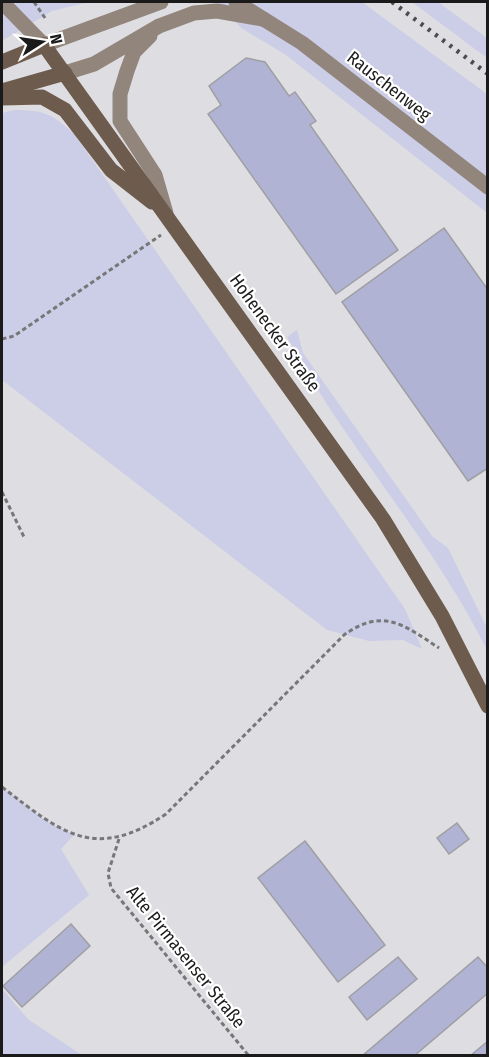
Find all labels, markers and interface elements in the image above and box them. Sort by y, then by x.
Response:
north arrow [12,12,72,72]
text: N [46,32,66,46]
street label: Rauschenweg [343,46,436,126]
street label: Hohenecker Straße [225,270,325,396]
street label: Alte Pirmasenser Straße [122,881,250,1033]

